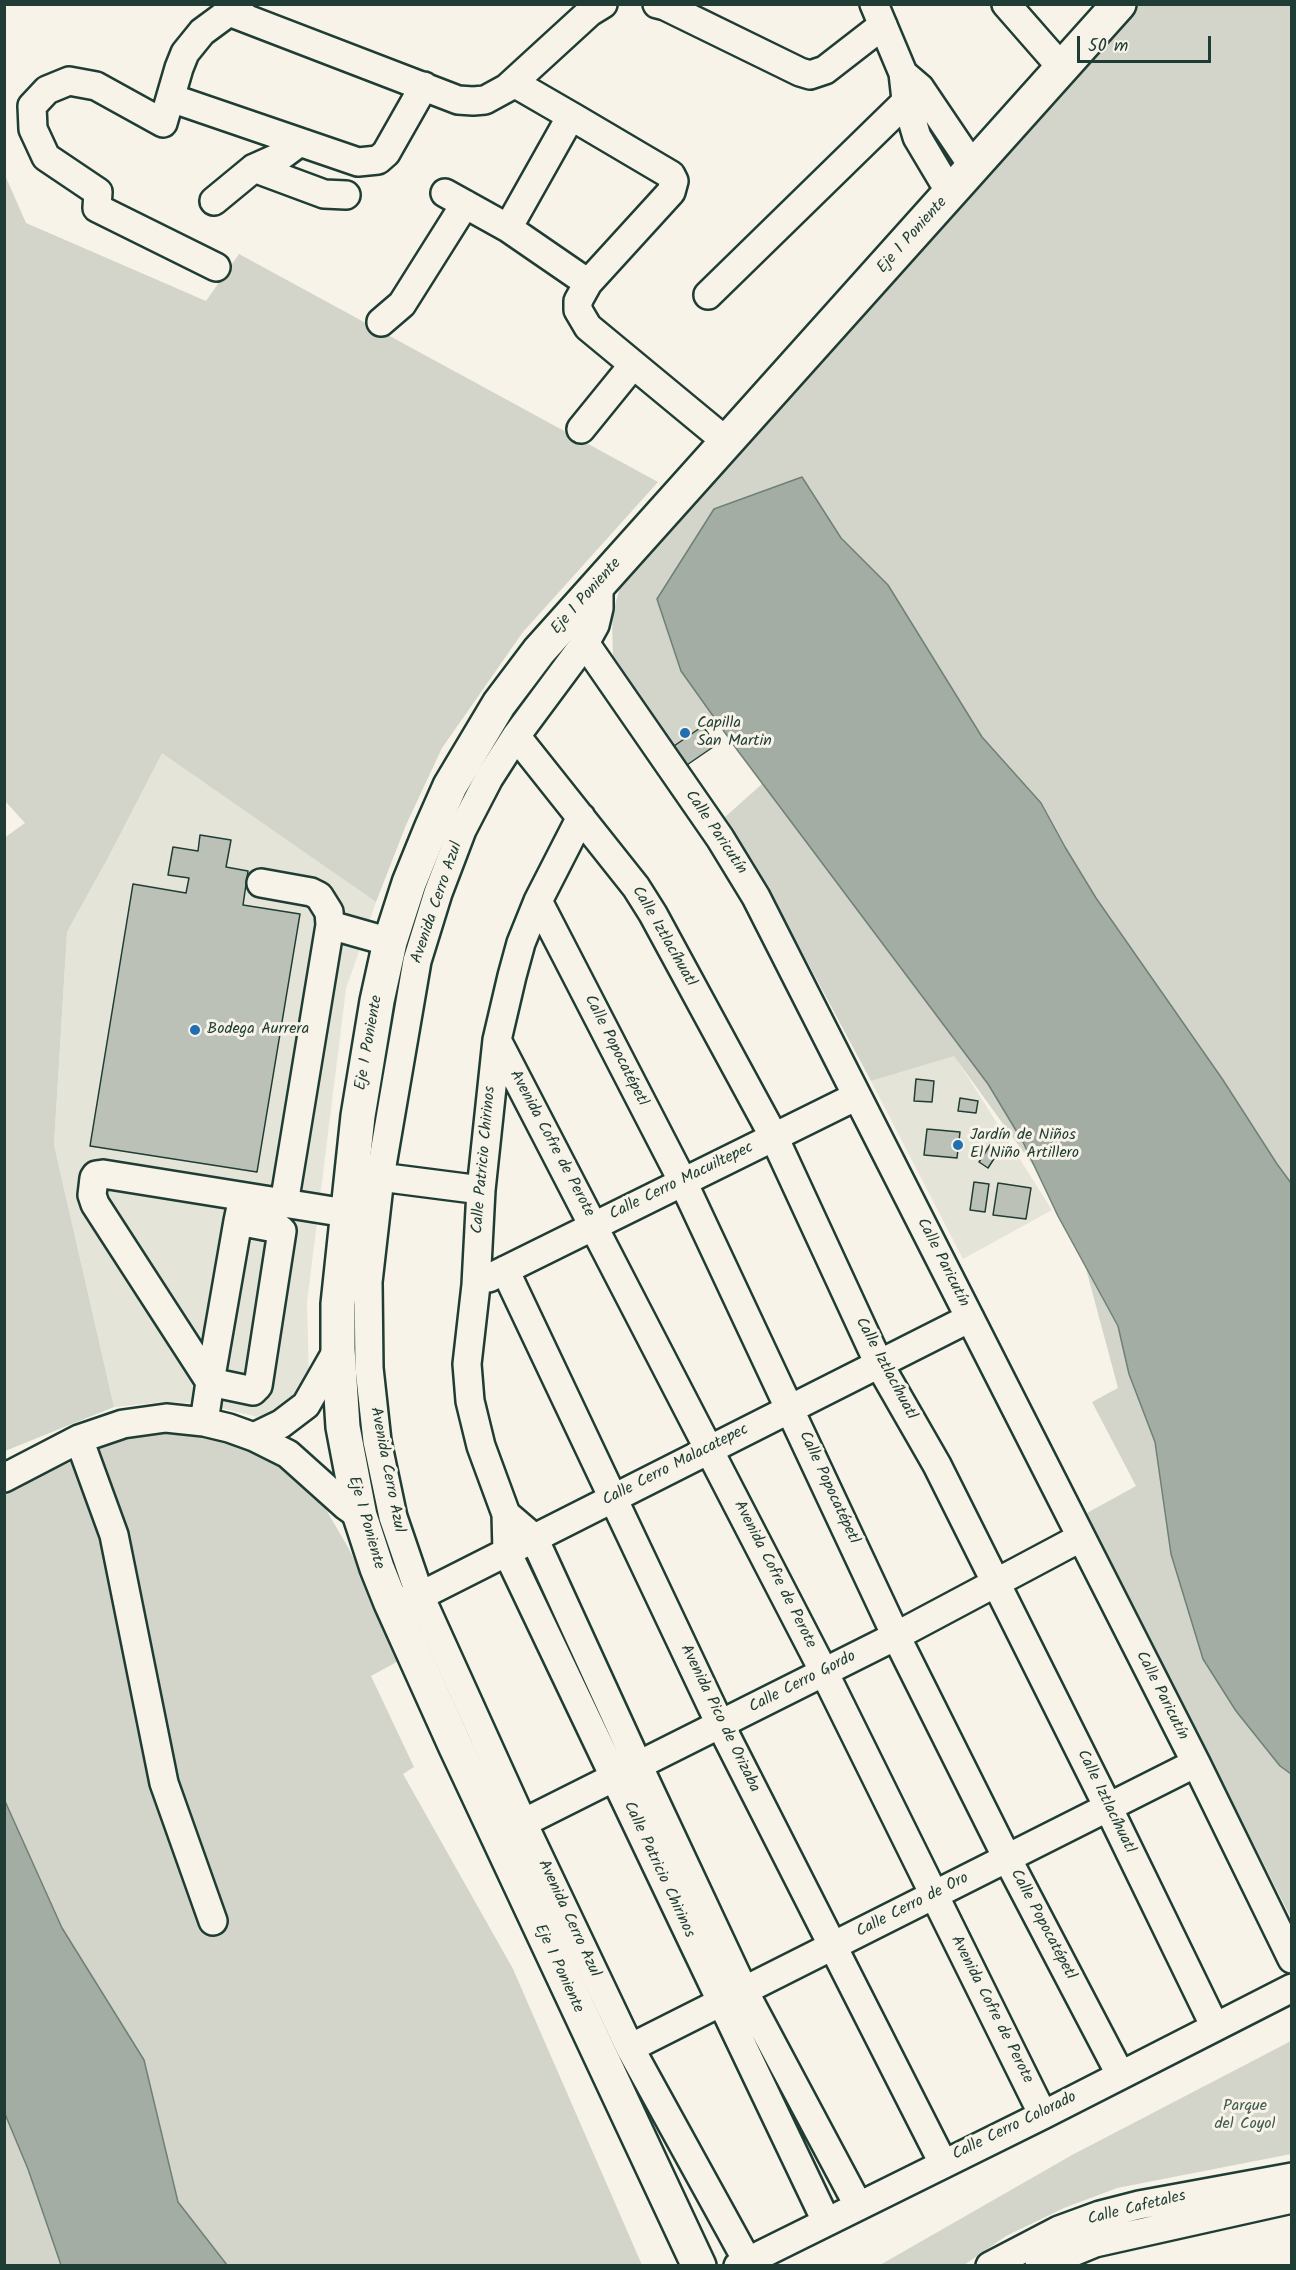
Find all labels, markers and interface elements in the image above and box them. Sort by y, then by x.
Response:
scale bar [1080,24,1214,62]
text: 50 m [1088,32,1128,61]
street label: Eje 1 Poniente [874,194,952,278]
street label: Eje 1 Poniente [548,555,626,639]
place label: Capilla San Martin [697,714,772,752]
marker: Capilla San Martin [678,726,692,740]
street label: Calle Paricutín [680,787,750,879]
street label: Avenida Cerro Azul [408,840,468,966]
street label: Calle Iztlacíhuatl [626,883,700,991]
street label: Calle Popocatépetl [579,992,651,1110]
street label: Eje 1 Poniente [352,994,388,1092]
place label: Bodega Aurrera [207,1020,309,1040]
marker: Bodega Aurrera [188,1023,202,1037]
street label: Avenida Cofre de Perote [504,1067,598,1221]
street label: Calle Patricio Chirinos [469,1085,501,1235]
place label: Jardín de Niños El Niño Artillero [970,1126,1079,1164]
marker: Jardín de Niños El Niño Artillero [951,1138,965,1152]
street label: Calle Cerro Macuiltepec [607,1139,757,1225]
street label: Calle Paricutín [911,1215,973,1311]
street label: Calle Iztlacíhuatl [850,1315,920,1423]
street label: Avenida Cerro Azul [364,1406,408,1534]
street label: Calle Cerro Malacatepec [600,1421,752,1511]
street label: Calle Popocatépetl [793,1429,863,1547]
street label: Eje 1 Poniente [343,1474,387,1572]
street label: Avenida Cofre de Perote [728,1498,820,1652]
street label: Avenida Pico de Orizaba [675,1642,763,1796]
street label: Calle Cerro Gordo [746,1648,860,1718]
street label: Calle Paricutín [1130,1648,1192,1744]
street label: Calle Iztlacíhuatl [1072,1747,1138,1857]
street label: Calle Patricio Chirinos [618,1799,698,1941]
street label: Avenida Cerro Azul [532,1857,604,1981]
street label: Calle Popocatépetl [1005,1867,1079,1983]
street label: Calle Cerro de Oro [854,1869,972,1943]
street label: Eje 1 Poniente [529,1921,587,2017]
street label: Avenida Cofre de Perote [945,1933,1037,2087]
street label: Calle Cerro Colorado [950,2089,1080,2165]
park label: Parque del Coyol [1214,2097,1276,2135]
street label: Calle Cafetales [1086,2188,1188,2230]

